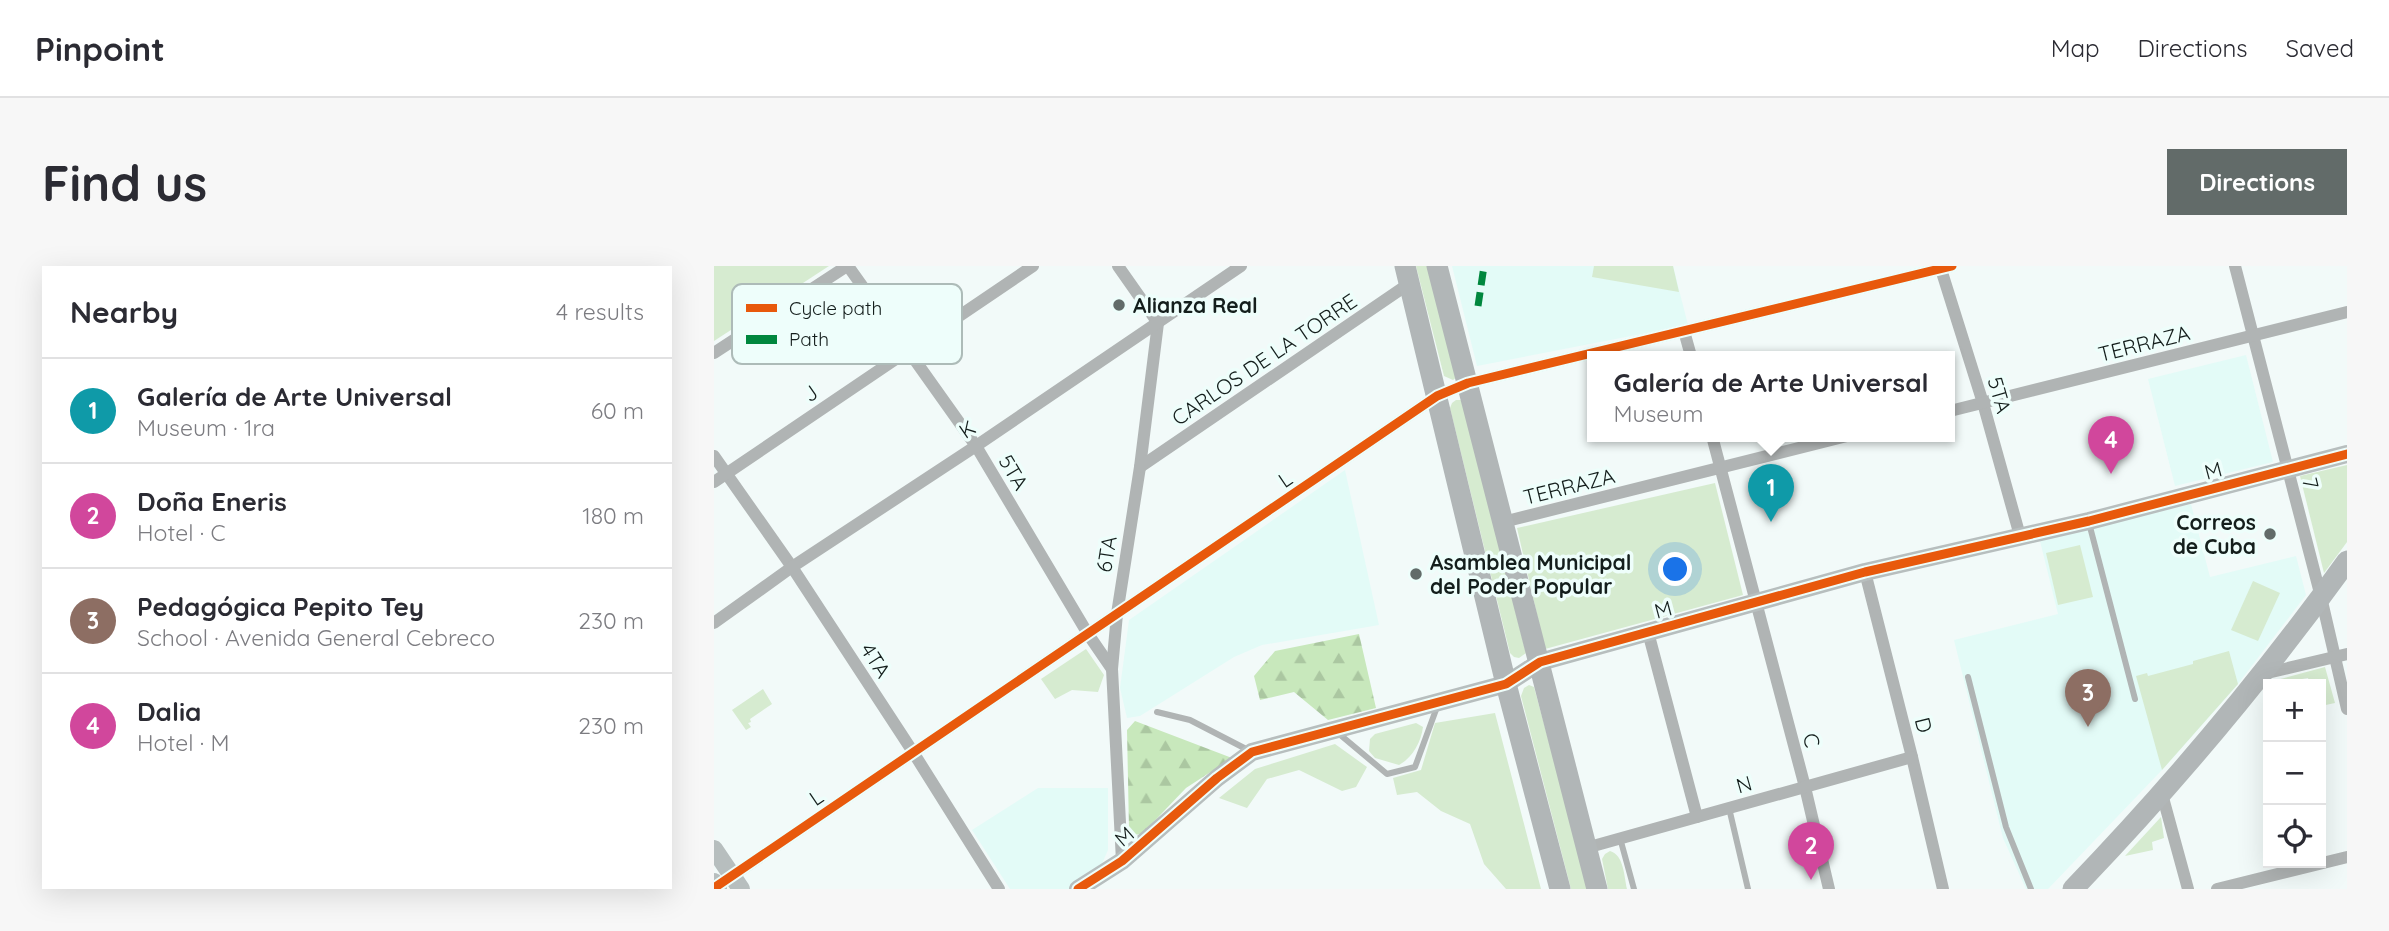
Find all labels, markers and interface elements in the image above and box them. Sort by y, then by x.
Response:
text: Pinpoint [35,28,165,69]
text: Map [2051,33,2100,63]
text: Directions [2138,33,2248,63]
text: Saved [2286,33,2354,63]
button: Directions [2167,149,2347,215]
text: Find us [42,152,207,213]
legend [732,284,962,364]
street label: CARLOS DE LA TORRE [1167,287,1361,431]
place label: Alianza Real [1133,292,1258,318]
text: Nearby [70,293,178,331]
text: Cycle path [789,296,882,320]
text: 4 results [556,297,644,326]
marker: Alianza Real [1111,297,1127,313]
street label: TERRAZA [2096,319,2192,367]
text: Path [789,327,829,351]
popup [1587,351,1955,442]
text: Galería de Arte Universal [1613,366,1929,399]
street label: 5TA [1982,374,2018,416]
street label: J [798,379,822,407]
text: Galería de Arte Universal [137,380,452,413]
text: 1 [89,396,97,425]
text: 60 m [591,396,644,425]
text: Museum [1613,399,1703,428]
text: Museum · 1ra [137,413,275,442]
street label: K [954,414,980,444]
pin: 4 [2088,416,2134,474]
street label: 5TA [993,450,1035,494]
street label: M [2201,455,2225,485]
street label: TERRAZA [1521,462,1617,510]
pin: 1 [1748,464,1794,522]
street label: L [1273,465,1297,493]
street label: 7 [2297,475,2325,492]
text: Doña Eneris [137,485,287,518]
text: 2 [86,501,100,530]
text: 180 m [582,501,644,530]
place label: Correos de Cuba [2173,509,2256,559]
text: Hotel · C [137,518,225,547]
marker: Correos de Cuba [2262,526,2278,542]
street label: 6TA [1090,534,1122,574]
place label: Asamblea Municipal del Poder Popular [1430,549,1631,599]
your location [1658,552,1692,586]
marker: Asamblea Municipal del Poder Popular [1408,566,1424,582]
text: Pedagógica Pepito Tey [137,590,424,623]
street label: M [1651,594,1675,624]
text: 3 [87,606,99,635]
text: 230 m [578,606,644,635]
text: School · Avenida General Cebreco [137,623,495,652]
street label: 4TA [855,638,897,682]
pin: 3 [2065,669,2111,727]
map controls [2263,679,2326,868]
button: + [2263,679,2326,742]
text: Dalia [137,695,201,728]
text: 4 [86,711,100,740]
text: 230 m [578,711,644,740]
street label: D [1910,715,1938,735]
text: Hotel · M [137,728,229,757]
street label: C [1798,730,1826,750]
button: − [2263,742,2326,805]
street label: N [1733,769,1755,799]
street label: L [804,783,828,811]
button: locate [2263,805,2326,868]
street label: M [1109,820,1139,852]
pin: 2 [1788,822,1834,880]

